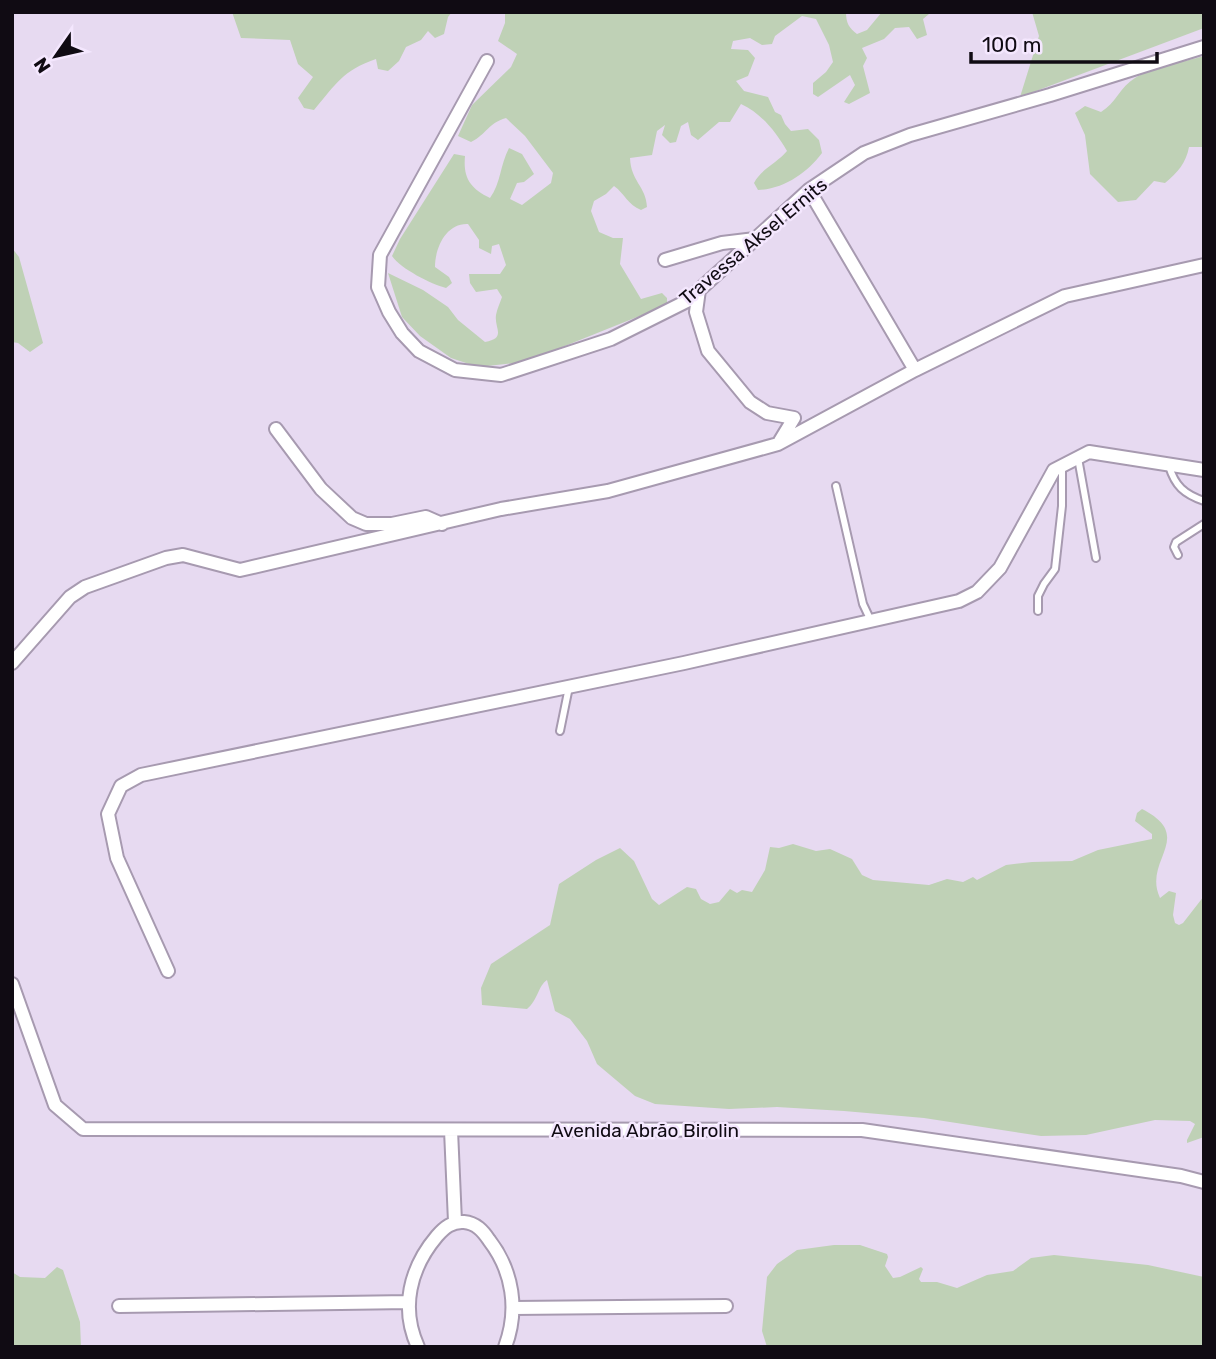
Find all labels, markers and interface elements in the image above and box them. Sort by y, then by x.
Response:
north arrow [21,21,91,91]
scale bar [971,21,1156,65]
text: 100 m [982,32,1041,57]
text: N [29,53,56,77]
street label: Travessa Aksel Ernits [675,173,832,310]
street label: Avenida Abrão Birolin [551,1119,739,1142]

